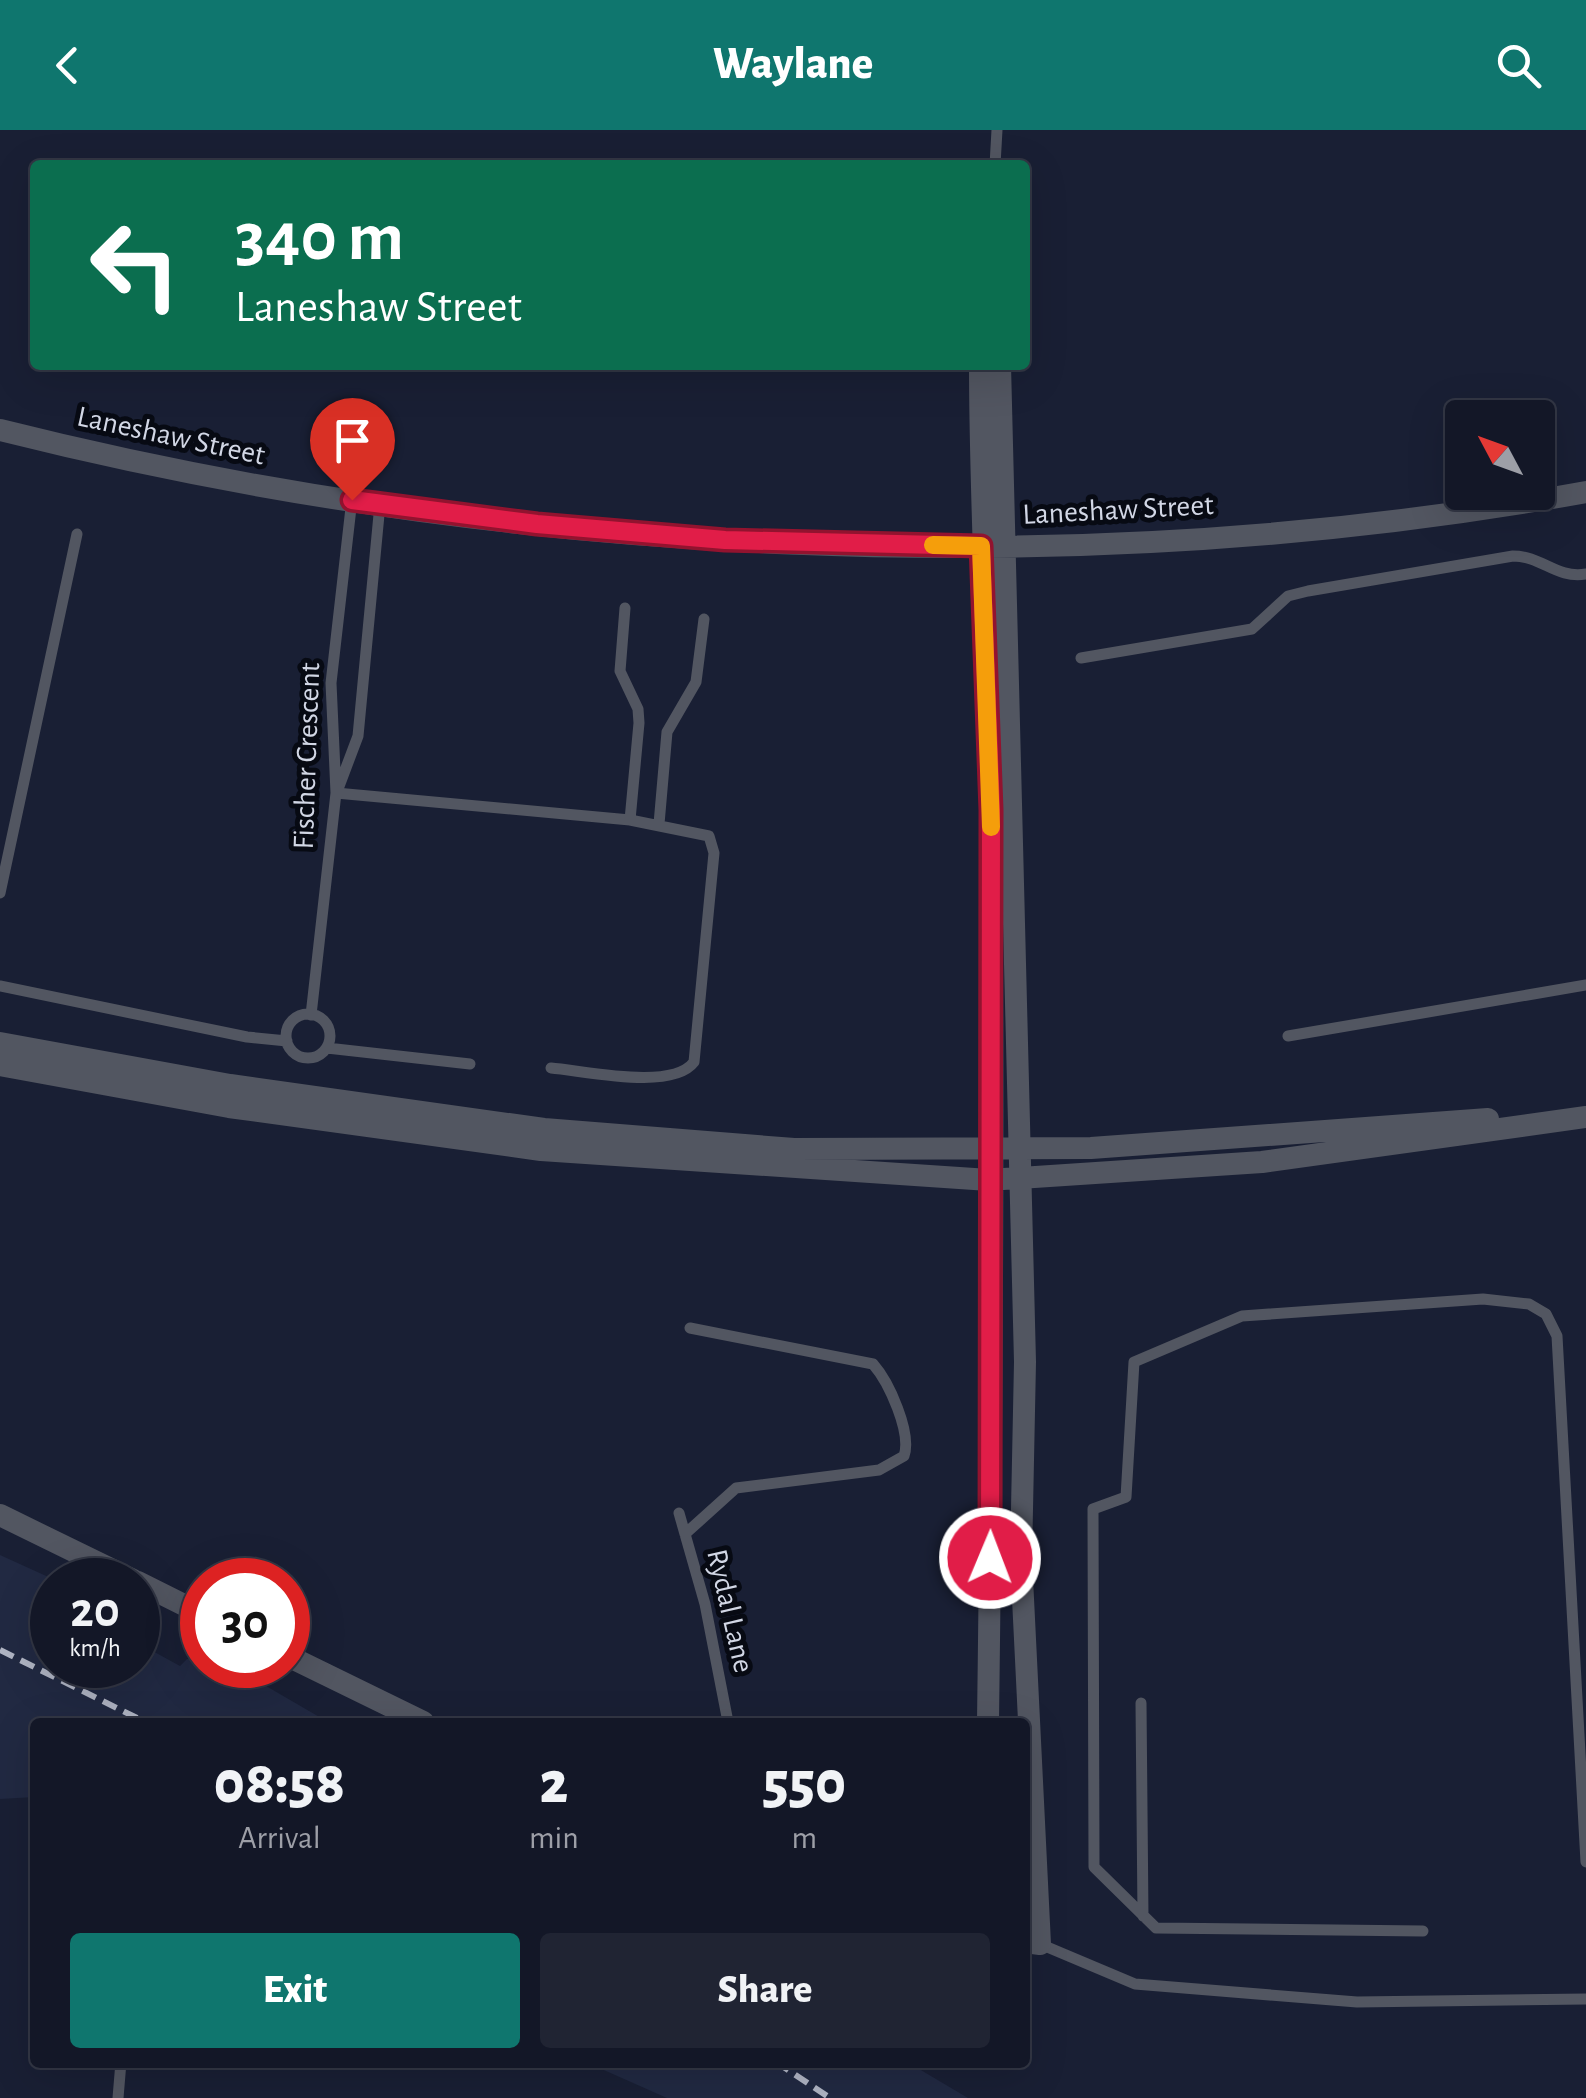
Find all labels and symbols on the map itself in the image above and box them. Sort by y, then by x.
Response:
pin [310,398,395,501]
north arrow [1445,400,1555,510]
street label: Laneshaw Street [74,401,268,471]
street label: Laneshaw Street [1022,490,1215,530]
street label: Fischer Crescent [289,662,325,850]
position arrow [938,1506,1042,1610]
street label: Rydal Lane [701,1546,759,1676]
speed limit sign: 30 [180,1558,310,1688]

